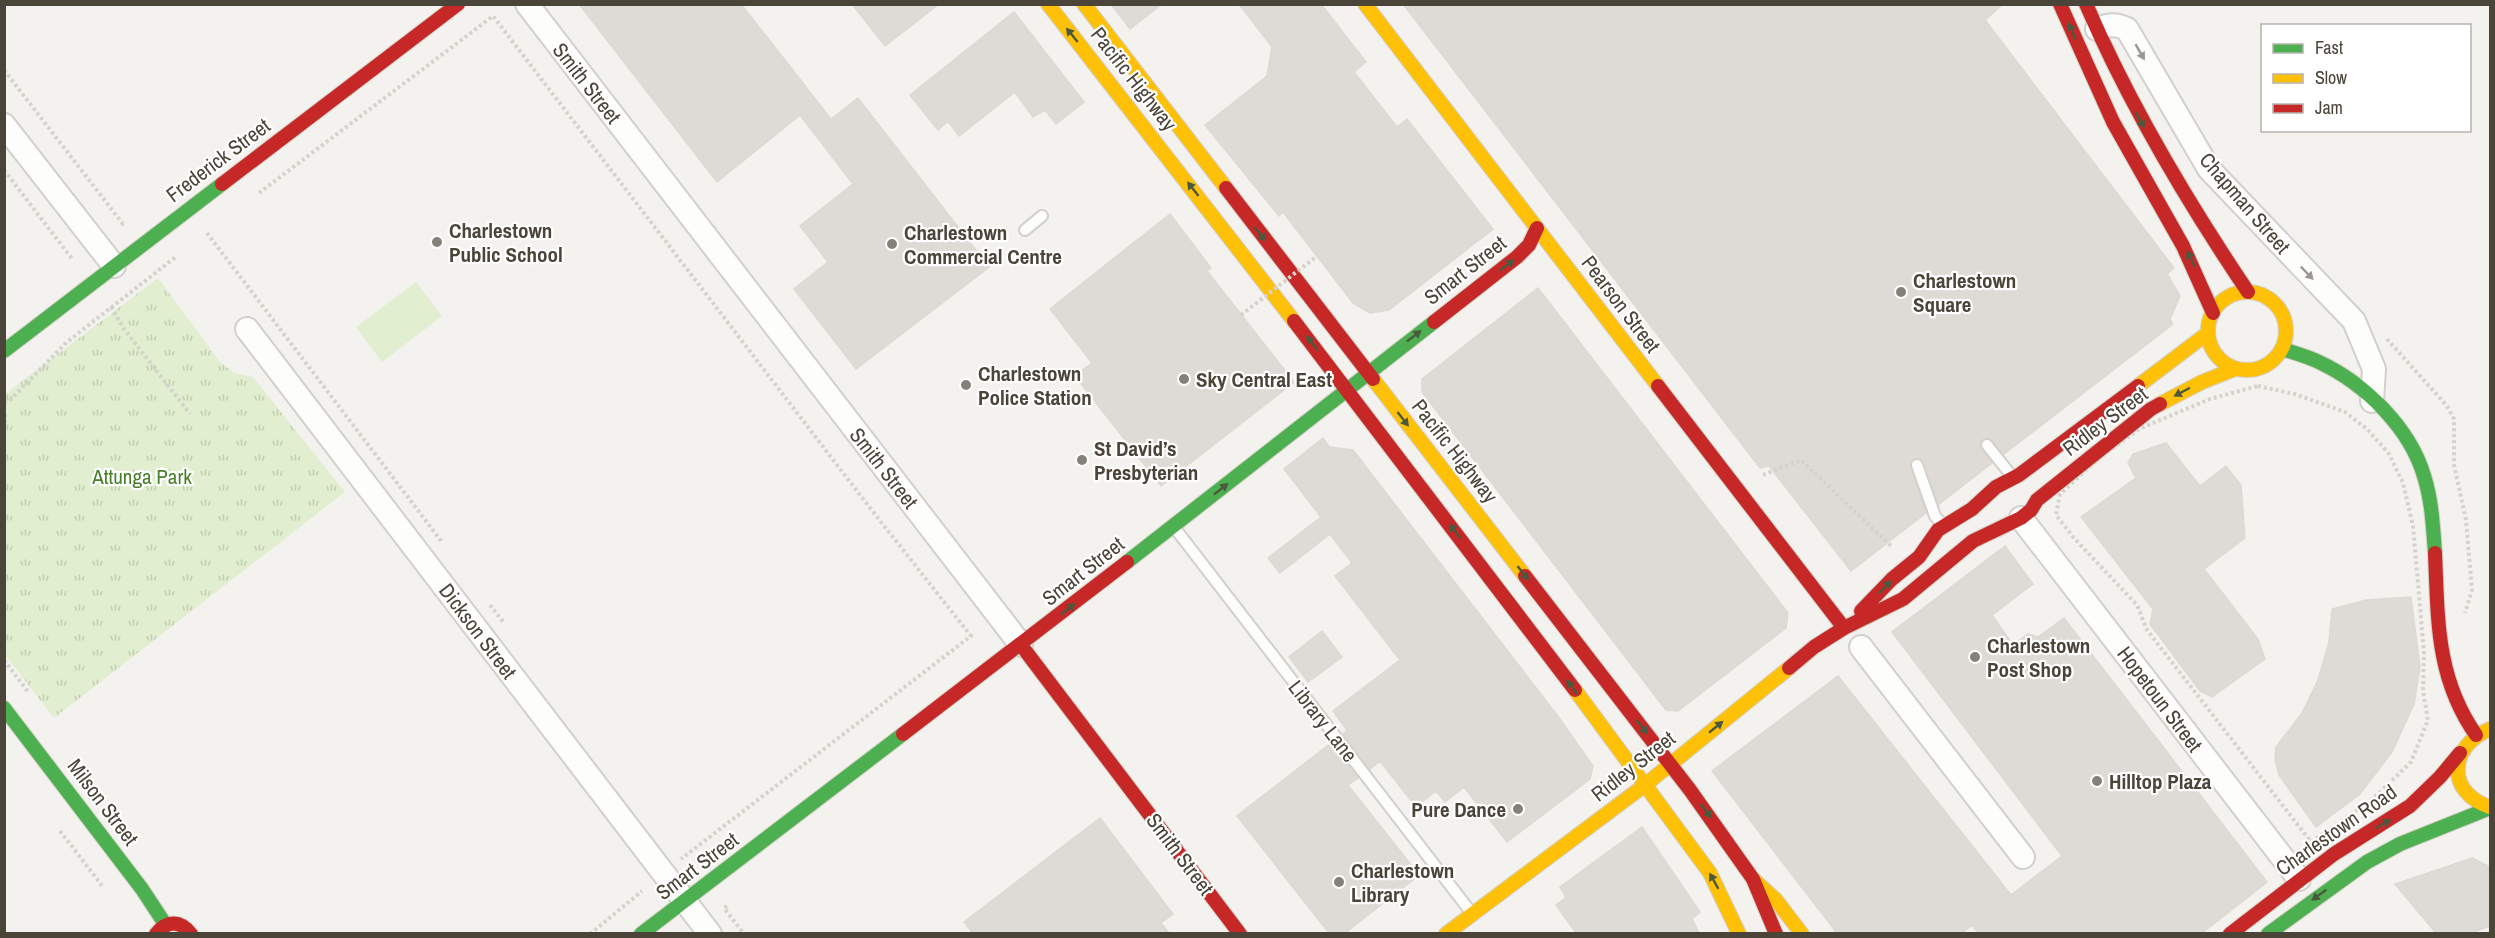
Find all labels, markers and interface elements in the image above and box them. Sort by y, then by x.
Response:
street label: Pacific Highway [1084,21,1184,137]
one-way arrow [2067,21,2077,39]
legend [2261,24,2471,132]
one-way arrow [1066,27,1079,43]
text: Fast [2315,35,2343,60]
street label: Smith Street [546,36,628,130]
one-way arrow [2135,44,2145,61]
text: Slow [2315,65,2347,90]
text: Jam [2315,95,2343,120]
street label: Frederick Street [160,111,276,209]
one-way arrow [2135,111,2145,128]
street label: Chapman Street [2193,146,2297,260]
one-way arrow [1187,181,1199,196]
place label: Charlestown Public School [449,216,563,269]
place label: Charlestown Commercial Centre [904,218,1062,271]
one-way arrow [1254,227,1266,242]
street label: Smart Street [1418,229,1512,311]
marker: Charlestown Public School [430,235,444,249]
marker: Charlestown Commercial Centre [885,237,899,251]
street label: Pearson Street [1575,249,1667,359]
one-way arrow [2187,250,2197,268]
one-way arrow [1500,259,1515,271]
one-way arrow [2300,265,2314,279]
place label: Charlestown Square [1913,266,2016,319]
marker: Charlestown Square [1894,285,1908,299]
one-way arrow [1406,331,1421,343]
one-way arrow [1305,335,1318,351]
place label: Charlestown Police Station [978,359,1092,412]
place label: Sky Central East [1196,365,1332,394]
marker: Sky Central East [1177,372,1191,386]
marker: Charlestown Police Station [959,378,973,392]
street label: Ridley Street [2057,379,2154,463]
one-way arrow [2173,387,2191,397]
street label: Pacific Highway [1405,393,1505,509]
one-way arrow [1397,411,1410,427]
street label: Smith Street [843,421,925,515]
place label: St David’s Presbyterian [1094,434,1198,487]
marker: St David’s Presbyterian [1075,453,1089,467]
park label: Attunga Park [91,462,192,491]
one-way arrow [1214,484,1229,496]
one-way arrow [1449,524,1461,540]
street label: Smart Street [1036,530,1130,612]
one-way arrow [1516,565,1529,581]
street label: Dickson Street [432,577,524,685]
one-way arrow [1877,580,1891,594]
one-way arrow [1060,604,1075,616]
place label: Charlestown Post Shop [1987,631,2090,684]
street label: Hopetoun Street [2111,640,2209,758]
marker: Charlestown Post Shop [1968,650,1982,664]
street label: Library Lane [1282,674,1364,768]
one-way arrow [1566,680,1578,696]
one-way arrow [1636,720,1648,735]
one-way arrow [1708,721,1724,734]
street label: Ridley Street [1585,724,1681,808]
street label: Milson Street [61,753,145,851]
place label: Hilltop Plaza [2109,767,2212,796]
marker: Hilltop Plaza [2090,774,2104,788]
street label: Charlestown Road [2270,777,2402,883]
place label: Pure Dance [1411,795,1506,824]
marker: Pure Dance [1511,802,1525,816]
one-way arrow [1700,802,1712,818]
street label: Smith Street [1140,807,1221,901]
one-way arrow [2374,819,2391,829]
street label: Smart Street [650,825,744,907]
place label: Charlestown Library [1351,856,1454,909]
one-way arrow [1709,872,1719,889]
marker: Charlestown Library [1332,875,1346,889]
one-way arrow [2311,889,2327,901]

